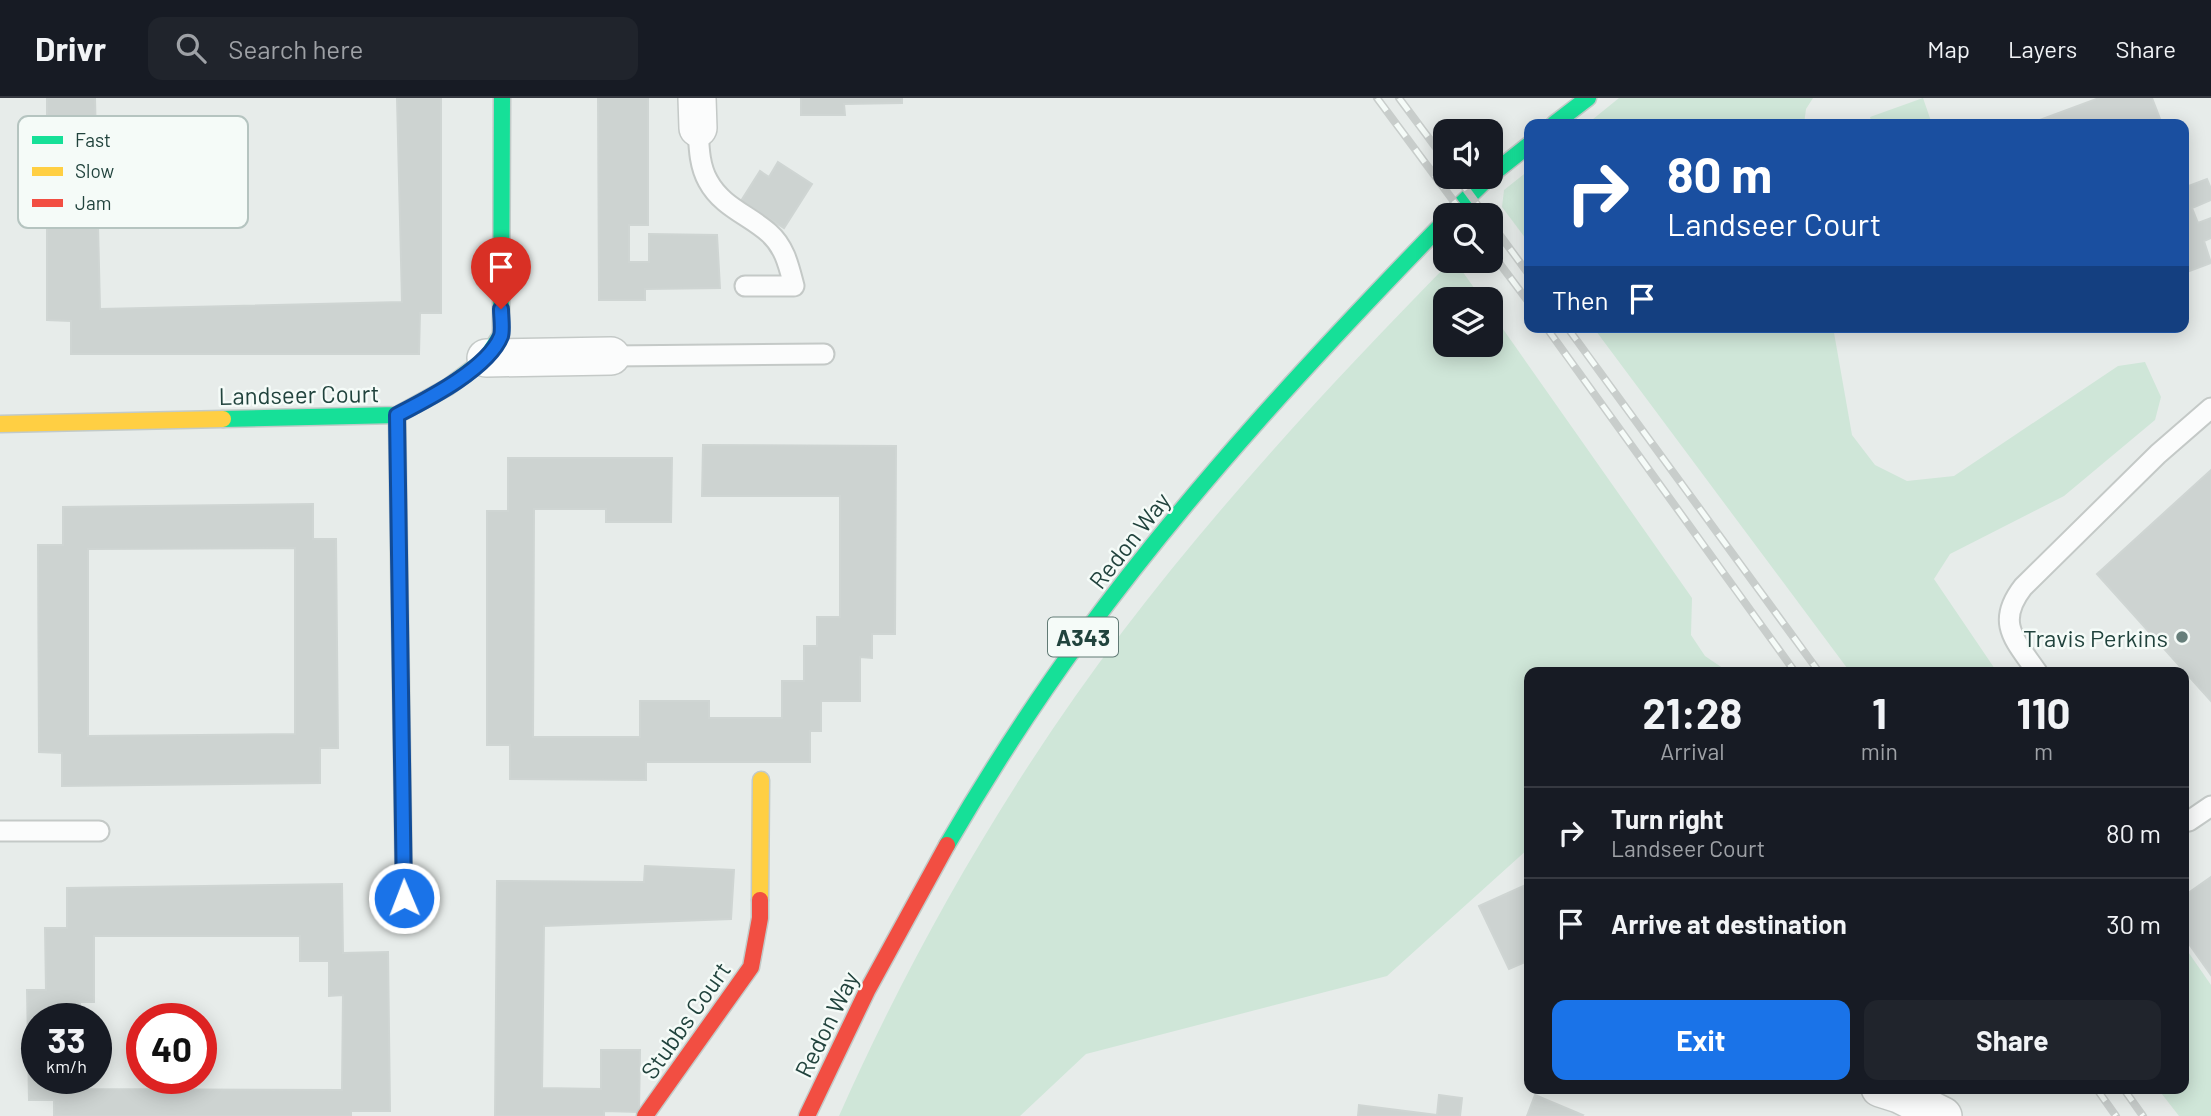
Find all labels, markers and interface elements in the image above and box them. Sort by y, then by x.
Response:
search box [148,17,638,80]
text: Drivr [35,28,106,68]
icon: search [172,29,210,67]
text: Search here [228,33,363,64]
text: Map [1927,34,1970,63]
text: Layers [2008,34,2077,63]
text: Share [2115,34,2176,63]
legend [18,116,248,228]
map controls [1433,119,1503,357]
button: sound [1433,119,1503,189]
text: Fast [75,128,111,151]
text: 80 m [1667,144,1772,203]
icon: right [1552,147,1643,238]
text: Slow [75,159,114,182]
text: Jam [75,191,111,214]
button: search [1433,203,1503,273]
text: Landseer Court [1667,204,1881,242]
pin [471,237,531,309]
icon: arrive [482,248,520,286]
icon: arrive [1623,280,1661,318]
text: Then [1552,284,1609,315]
button: layers [1433,287,1503,357]
street label: Landseer Court [218,378,380,410]
street label: Redon Way [1082,486,1176,594]
road number: A343 [1048,618,1118,656]
place label: Travis Perkins [2023,623,2168,652]
marker: Travis Perkins [2174,629,2190,645]
text: 21:28 [1643,687,1742,737]
text: 1 [1872,687,1887,737]
text: 110 [2016,687,2070,737]
text: Arrival [1660,737,1724,765]
text: min [1861,737,1898,765]
text: m [2034,737,2053,765]
text: Turn right [1611,803,1724,834]
icon: right [1552,814,1590,852]
text: 80 m [2106,817,2161,848]
text: Landseer Court [1611,834,1765,862]
position arrow [367,861,441,935]
icon: arrive [1552,905,1590,943]
text: Arrive at destination [1611,908,1847,939]
text: 30 m [2106,908,2161,939]
street label: Stubbs Court [634,956,736,1084]
street label: Redon Way [788,966,864,1082]
button: Exit [1552,1000,1850,1080]
button: Share [1864,1000,2161,1080]
speed limit sign: 40 [126,1003,217,1094]
text: 33 [48,1018,85,1060]
text: km/h [46,1055,87,1077]

